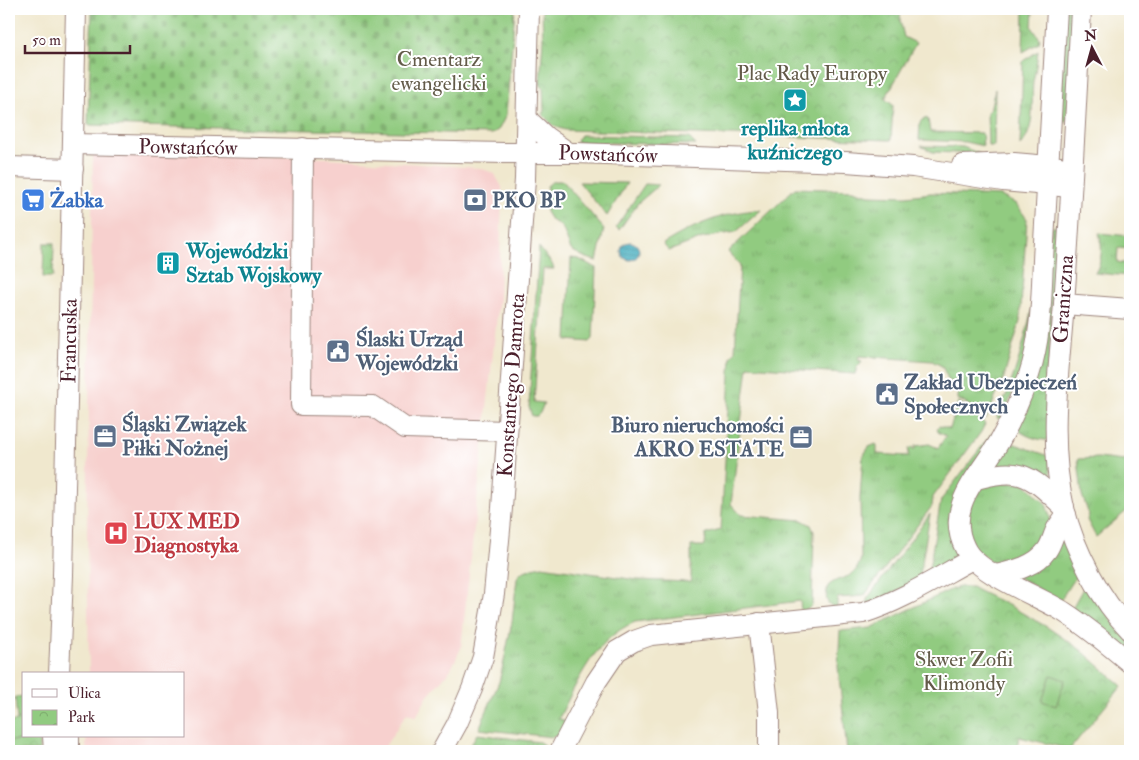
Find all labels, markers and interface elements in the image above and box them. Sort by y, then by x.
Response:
scale bar [25,22,130,54]
north arrow [1066,22,1116,72]
text: N [1083,26,1098,45]
text: 50 m [32,31,61,50]
park label: Cmentarz ewangelicki [391,46,487,97]
park label: Plac Rady Europy [737,60,888,87]
place icon: replika młota kuźniczego [782,87,808,113]
place label: replika młota kuźniczego [740,115,850,166]
street label: Powstańców [138,133,239,162]
street label: Powstańców [558,139,659,170]
supermarket icon: Żabka [20,187,46,213]
place label: Żabka [50,187,104,214]
bank icon: PKO BP [462,187,488,213]
place label: PKO BP [492,187,567,214]
place label: Wojewódzki Sztab Wojskowy [185,238,322,289]
building icon: Wojewódzki Sztab Wojskowy [155,250,181,276]
street label: Graniczna [1047,254,1080,344]
street label: Konstantego Damrota [492,292,531,478]
street label: Francuska [55,298,84,384]
place label: Ślaski Urząd Wojewódzki [355,326,464,377]
public building icon: Ślaski Urząd Wojewódzki [325,338,351,364]
place label: Zakład Ubezpieczeń Społecznych [904,369,1077,420]
public building icon: Zakład Ubezpieczeń Społecznych [874,381,900,407]
place label: Śląski Związek Piłki Nożnej [122,411,248,462]
place label: Biuro nieruchomości AKRO ESTATE [611,412,784,463]
office icon: Śląski Związek Piłki Nożnej [92,423,118,449]
office icon: Biuro nieruchomości AKRO ESTATE [788,424,814,450]
place label: LUX MED Diagnostyka [134,508,240,559]
hospital icon: LUX MED Diagnostyka [103,520,129,546]
park label: Skwer Zofii Klimondy [915,646,1014,697]
legend [22,672,185,738]
text: Ulica [68,684,101,703]
text: Park [68,708,95,727]

